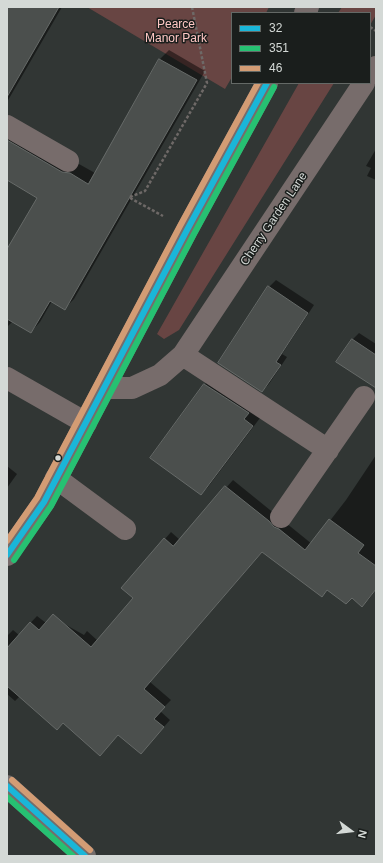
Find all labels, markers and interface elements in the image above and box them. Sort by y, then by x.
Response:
legend [231,12,371,84]
park label: Pearce Manor Park [145,18,207,46]
text: 32 [269,21,282,35]
text: 351 [269,41,289,55]
text: 46 [269,61,282,75]
street label: Cherry Garden Lane [237,170,311,268]
unlabelled marker [53,453,63,463]
north arrow [331,811,371,851]
text: N [356,829,369,839]

